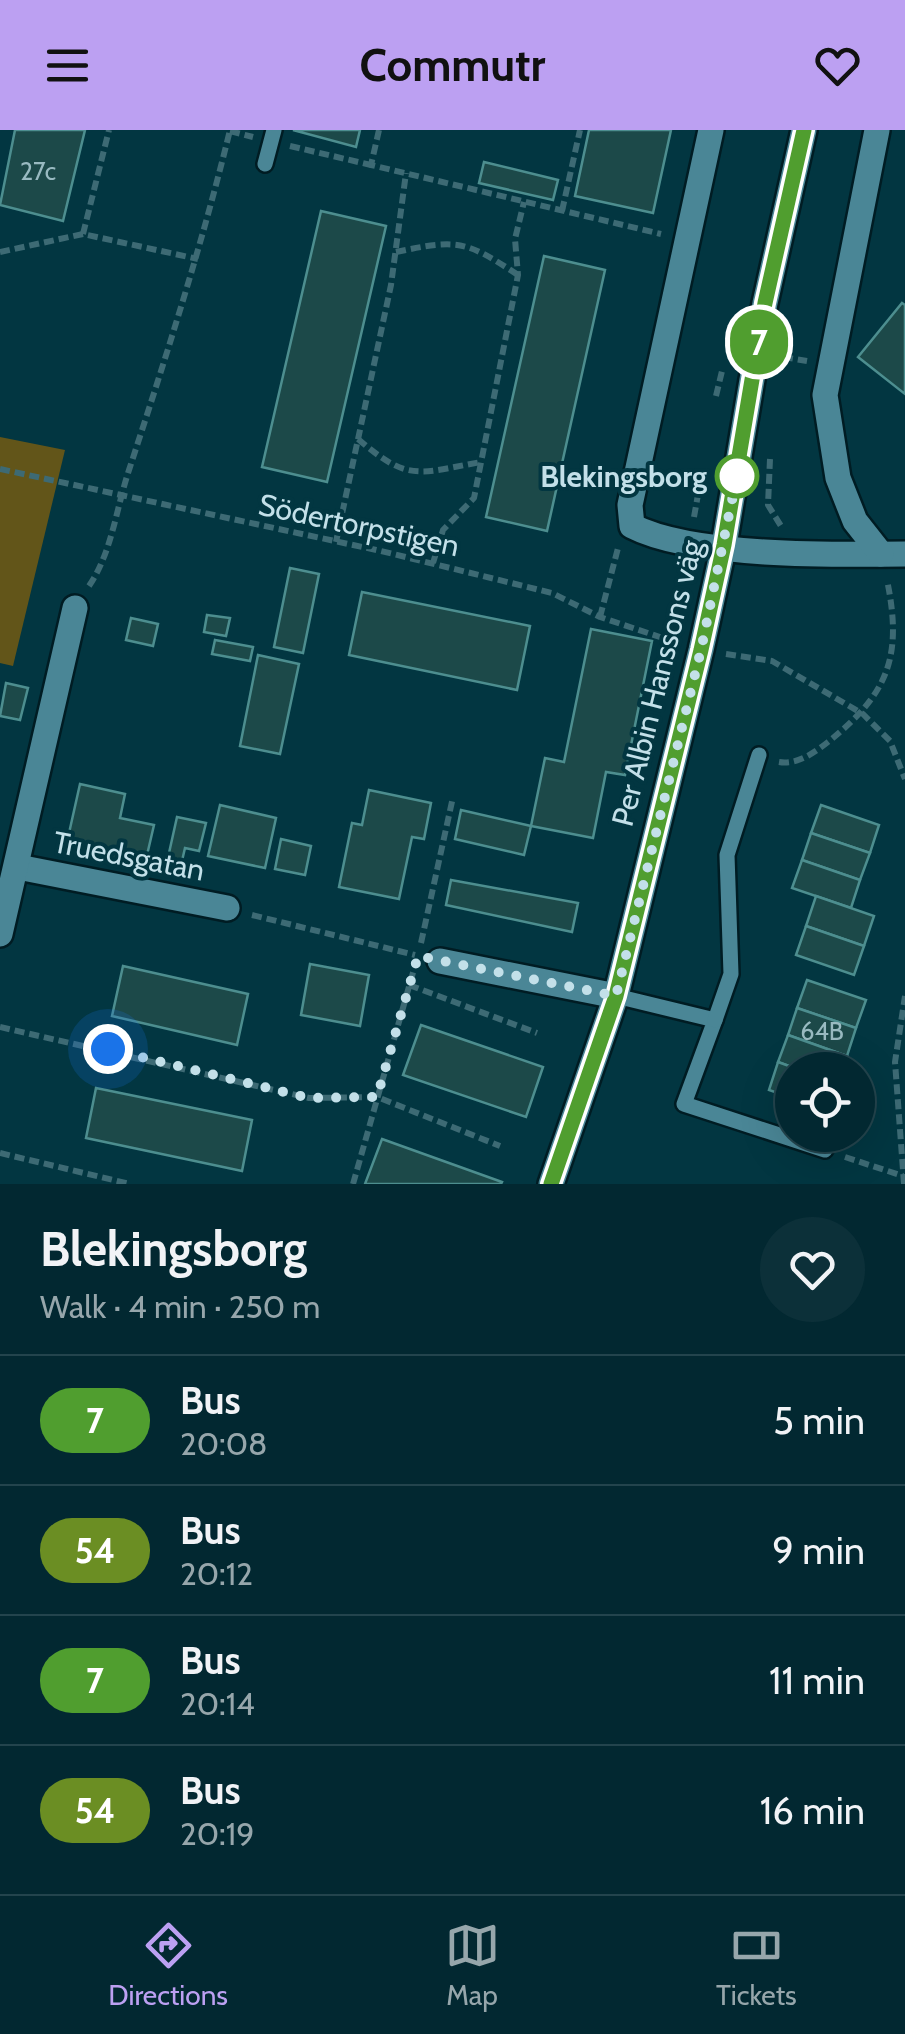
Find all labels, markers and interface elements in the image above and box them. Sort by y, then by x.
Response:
icon: menu [40,38,95,93]
text: Commutr [360,38,545,92]
icon: heart [810,38,865,93]
house number: 27c [20,156,56,186]
line badge: 7 [726,310,792,374]
text: 7 [750,321,768,364]
marker: Blekingsborg [716,455,758,497]
place label: Blekingsborg [540,458,707,495]
street label: Södertorpstigen [255,486,463,564]
street label: Per Albin Hanssons väg [604,535,711,830]
street label: Truedsgatan [50,823,208,889]
house number: 64B [800,1016,844,1046]
your location [83,1024,133,1074]
map controls [775,1052,875,1152]
button: locate [775,1052,875,1152]
button: heart [760,1217,865,1322]
text: Blekingsborg [40,1220,307,1278]
text: Walk · 4 min · 250 m [40,1287,320,1326]
text: Bus [180,1377,241,1424]
text: 5 min [773,1397,865,1444]
text: 7 [86,1399,104,1442]
text: 20:08 [180,1424,268,1463]
text: Bus [180,1507,241,1554]
text: 9 min [772,1527,865,1574]
text: 54 [75,1529,115,1572]
text: 20:12 [180,1554,253,1593]
text: Bus [180,1637,241,1684]
text: 11 min [769,1657,865,1704]
text: 7 [86,1659,104,1702]
text: 20:14 [180,1684,255,1723]
text: Bus [180,1767,241,1814]
text: 16 min [760,1787,865,1834]
text: 54 [75,1789,115,1832]
text: 20:19 [180,1814,254,1853]
tab: Directions [108,1918,228,2012]
tab: Map [445,1918,500,2012]
tab: Tickets [716,1918,797,2012]

